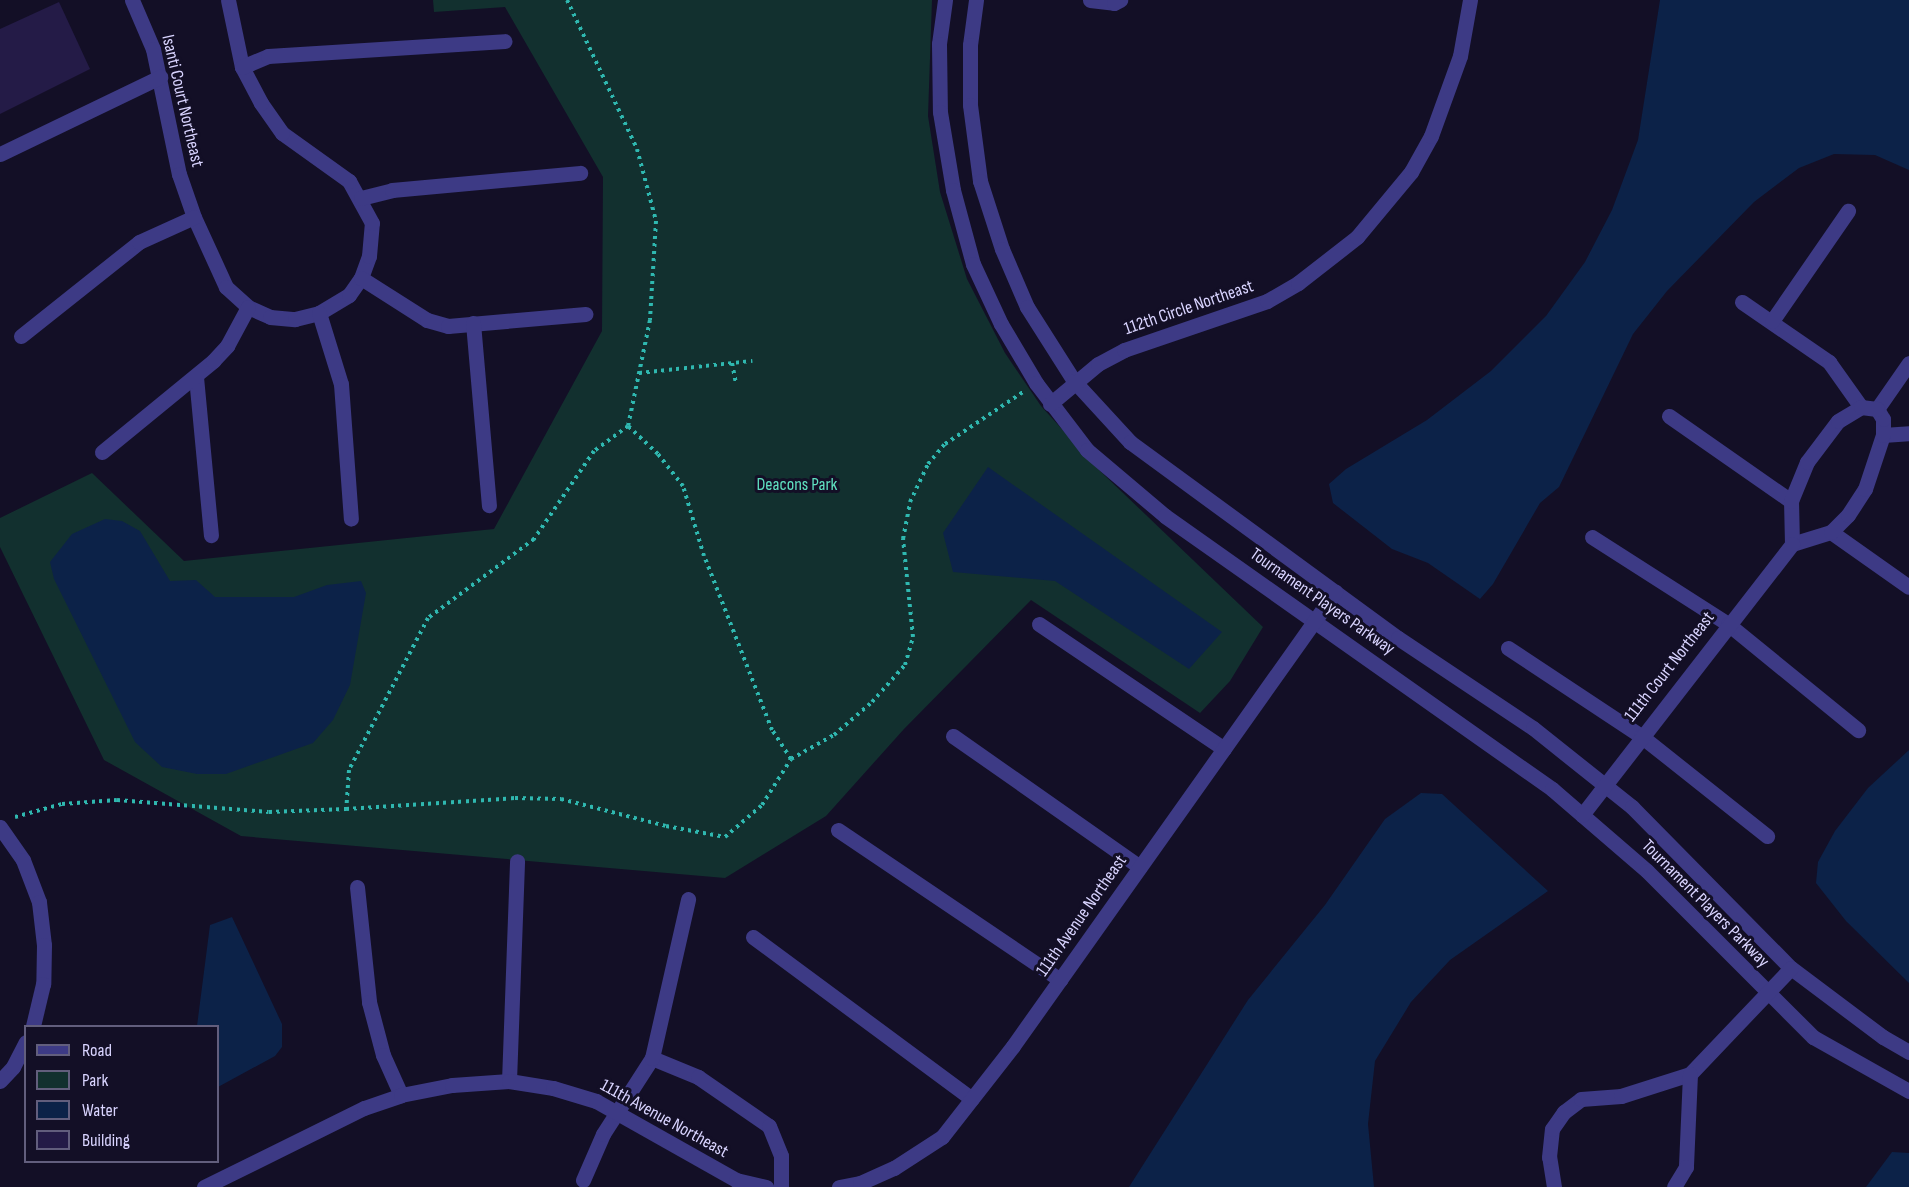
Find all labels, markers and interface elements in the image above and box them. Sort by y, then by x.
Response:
street label: Isanti Court Northeast [156,33,208,169]
street label: 112th Circle Northeast [1122,276,1256,340]
park label: Deacons Park [757,474,837,496]
street label: Tournament Players Parkway [1245,544,1399,660]
street label: 111th Court Northeast [1620,608,1720,726]
street label: Tournament Players Parkway [1637,836,1773,972]
street label: 111th Avenue Northeast [1032,851,1132,981]
legend [24,1025,219,1163]
text: Road [82,1040,112,1061]
text: Park [82,1070,108,1091]
street label: 111th Avenue Northeast [596,1075,732,1163]
text: Water [82,1100,118,1121]
text: Building [82,1130,130,1151]

